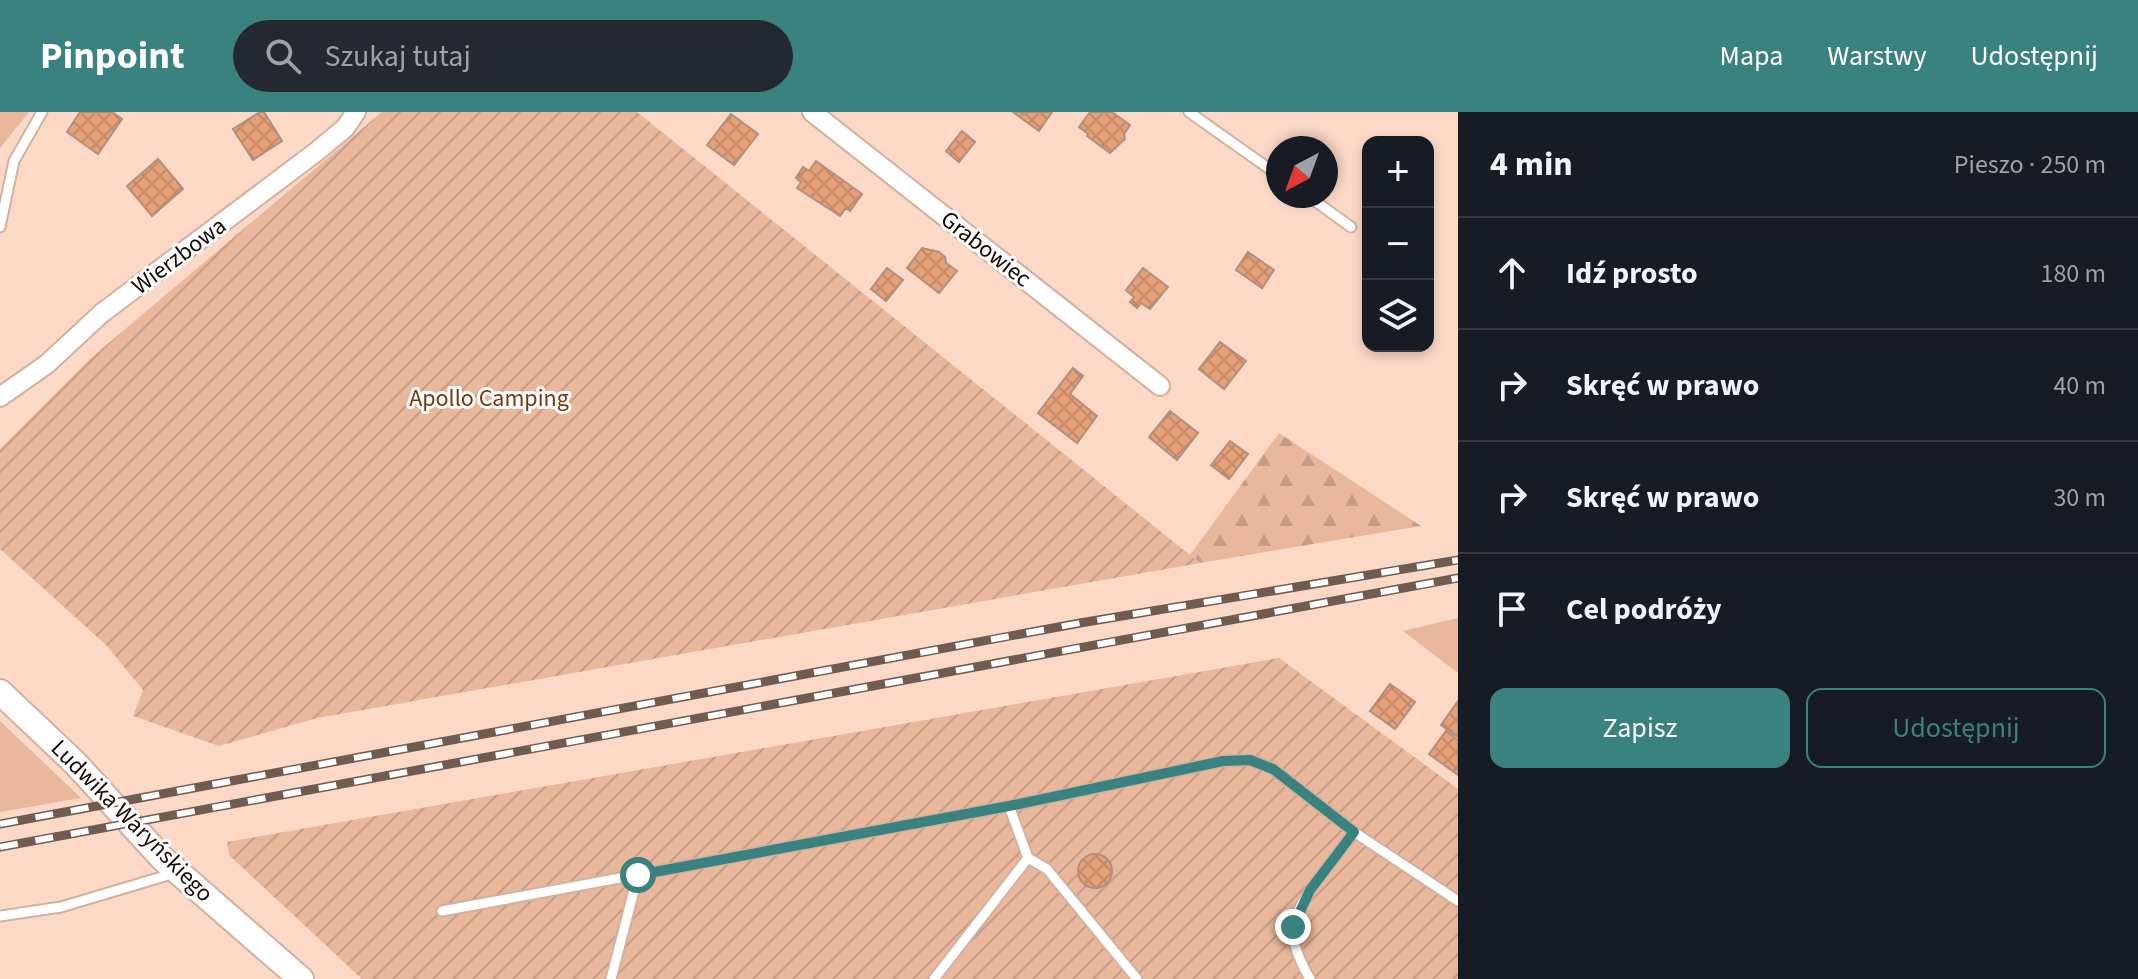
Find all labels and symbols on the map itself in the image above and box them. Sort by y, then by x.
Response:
north arrow [1266,136,1338,208]
street label: Grabowiec [933,202,1039,296]
street label: Wierzbowa [124,209,234,303]
park label: Apollo Camping [409,381,569,416]
street label: Ludwika Waryńskiego [43,732,221,910]
route start [620,857,656,893]
route end [1275,909,1311,945]

